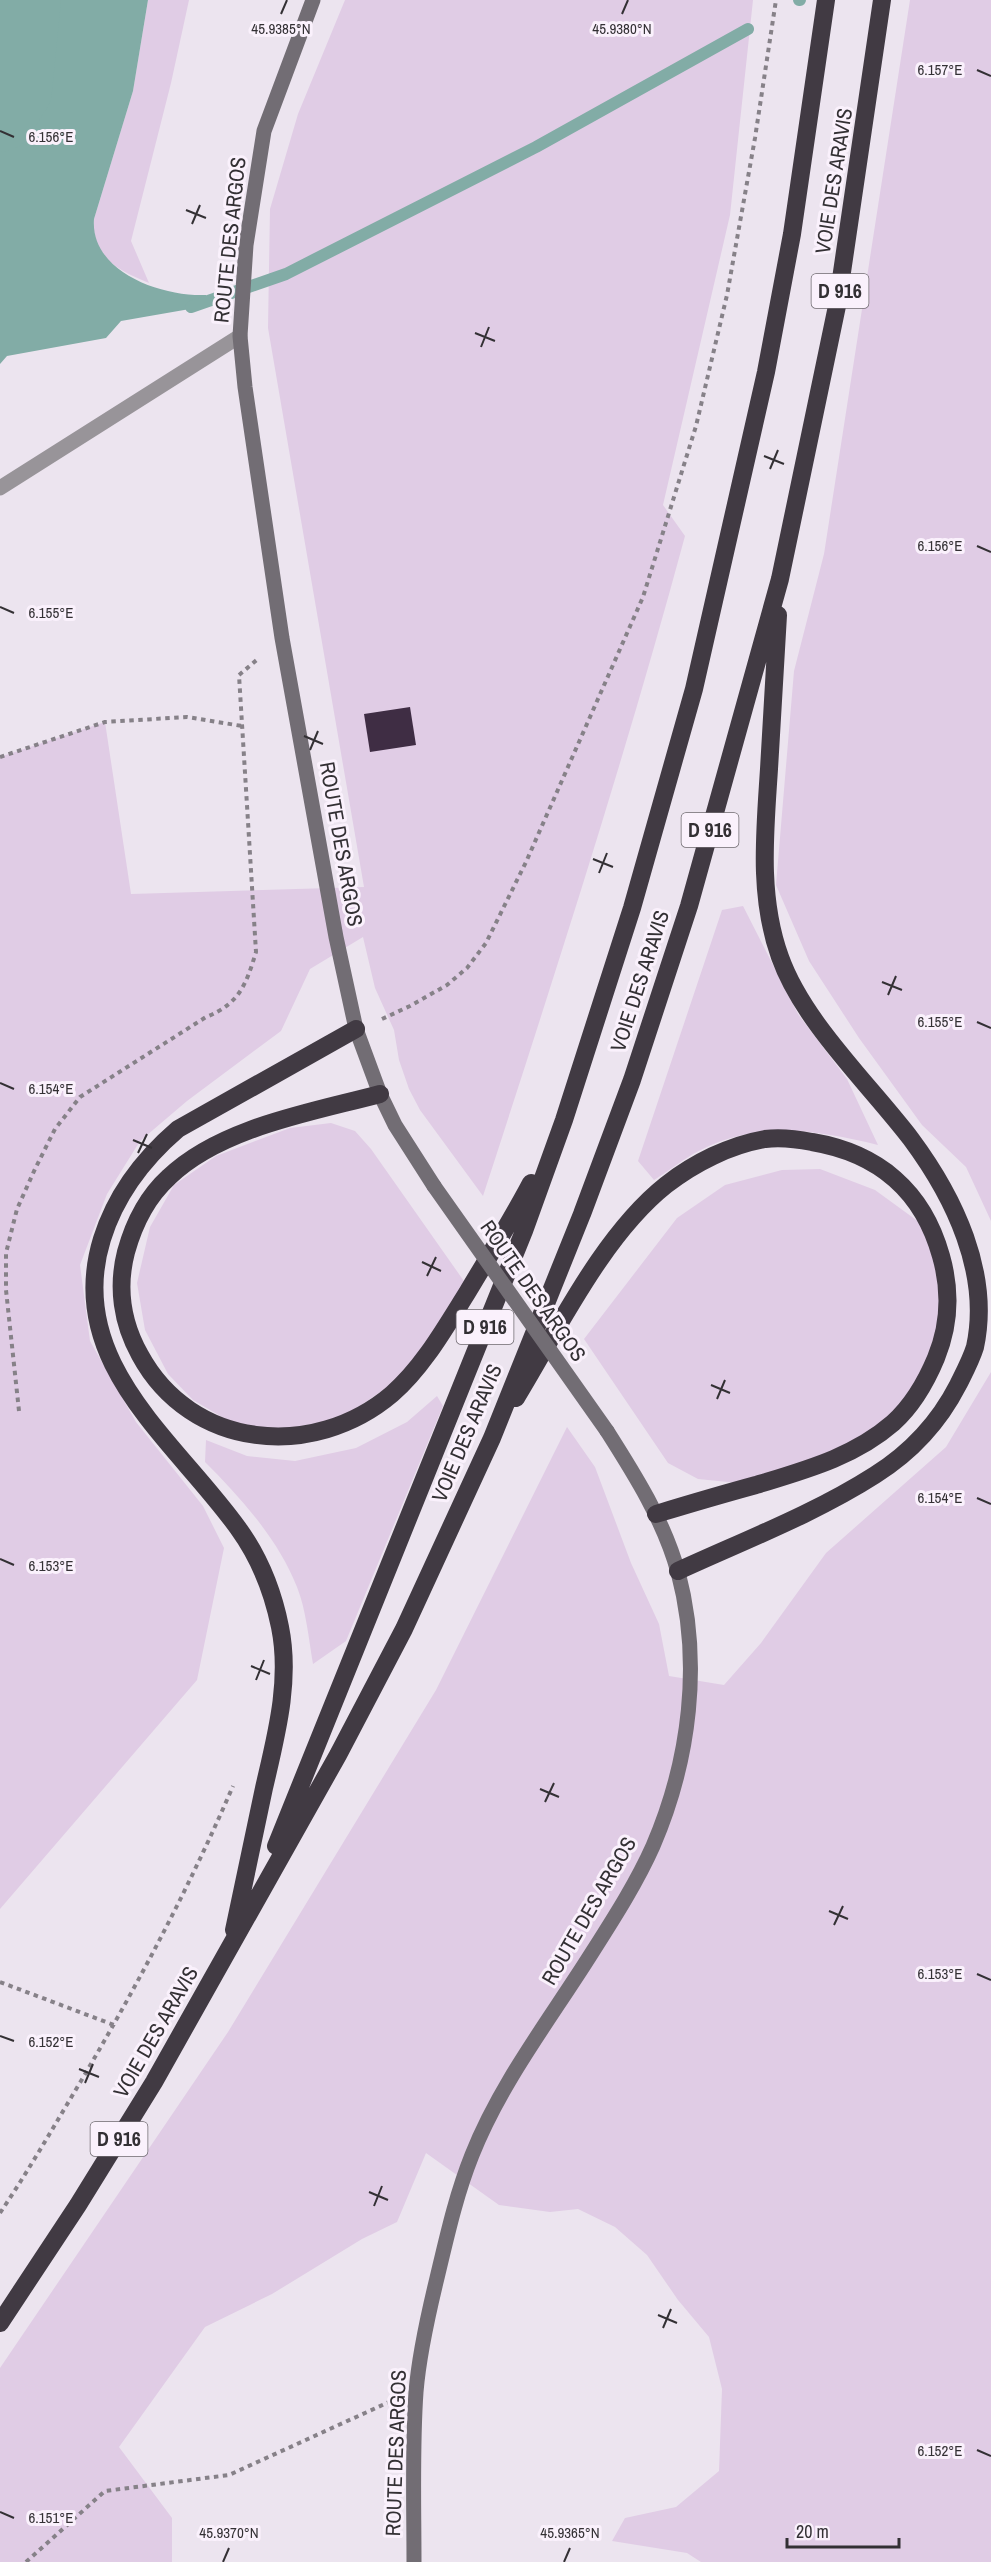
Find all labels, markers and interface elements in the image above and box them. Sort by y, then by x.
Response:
text: 45.9385°N [251,18,311,39]
text: 45.9380°N [592,18,652,39]
text: 6.157°E [918,59,963,80]
street label: VOIE DES ARAVIS [808,106,859,256]
text: 6.156°E [29,126,74,147]
street label: ROUTE DES ARGOS [206,156,253,324]
road number: D 916 [812,274,868,308]
text: 6.156°E [918,535,963,556]
text: 6.155°E [29,602,74,623]
street label: ROUTE DES ARGOS [313,759,370,928]
road number: D 916 [682,813,738,847]
street label: VOIE DES ARAVIS [603,906,676,1055]
text: 6.155°E [918,1011,963,1032]
text: 6.154°E [29,1078,74,1099]
street label: ROUTE DES ARGOS [474,1214,593,1367]
road number: D 916 [456,1310,514,1344]
street label: VOIE DES ARAVIS [424,1359,509,1506]
text: 6.154°E [918,1487,963,1508]
text: 6.153°E [29,1555,74,1576]
street label: ROUTE DES ARGOS [534,1831,643,1990]
street label: VOIE DES ARAVIS [106,1961,205,2103]
text: 6.153°E [918,1963,963,1984]
text: 6.152°E [29,2031,74,2052]
road number: D 916 [90,2122,148,2156]
street label: ROUTE DES ARGOS [378,2369,413,2537]
text: 6.152°E [918,2440,963,2461]
text: 6.151°E [29,2507,74,2528]
scale bar [787,2511,900,2549]
text: 20 m [796,2519,829,2544]
text: 45.9370°N [199,2522,259,2543]
text: 45.9365°N [540,2522,600,2543]

